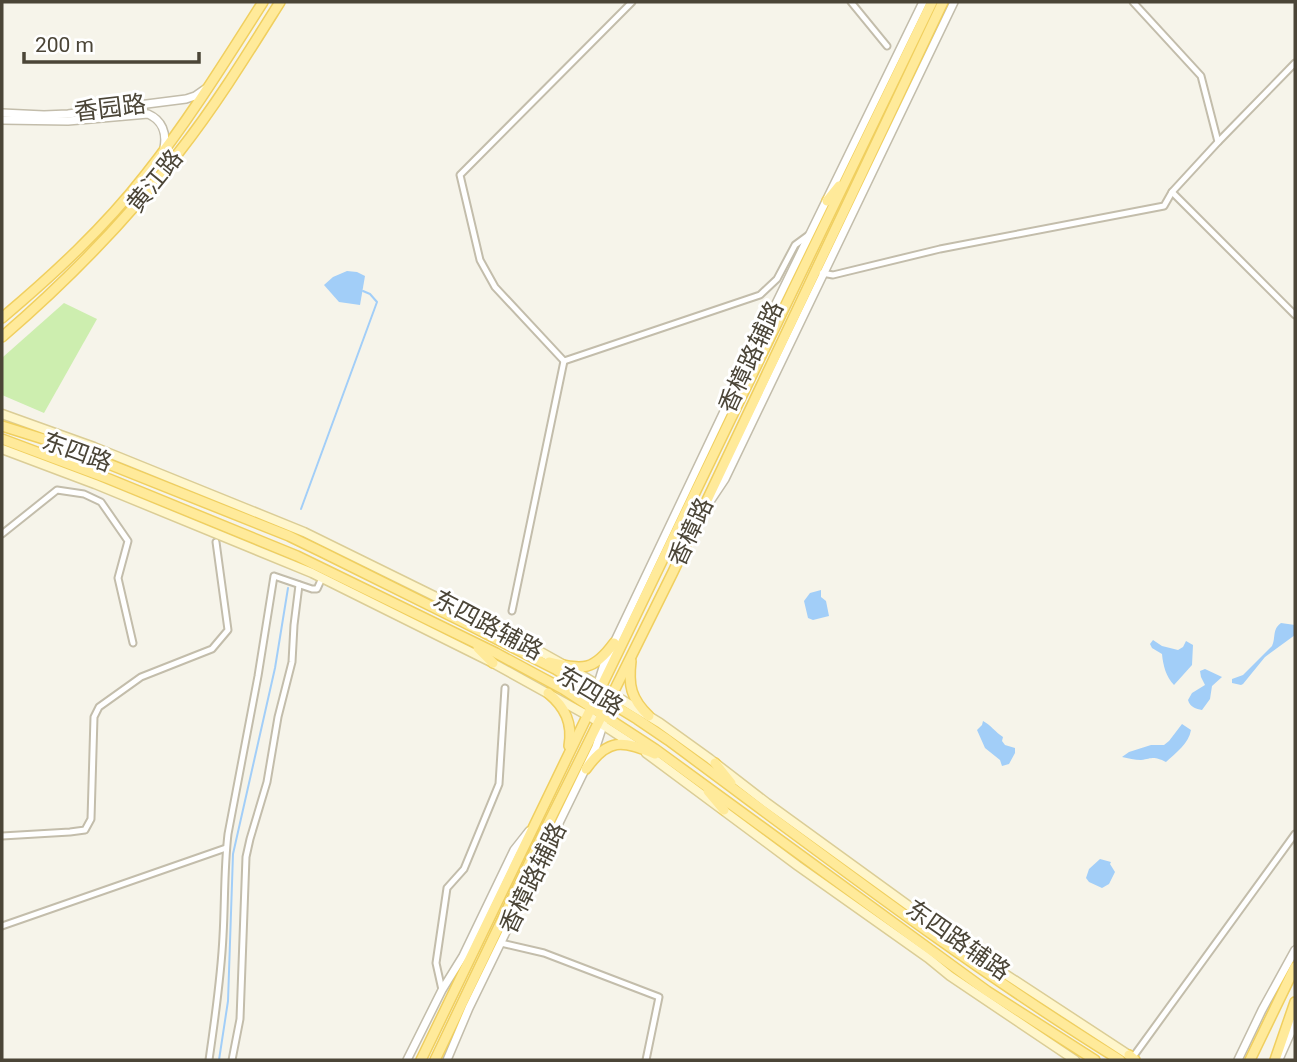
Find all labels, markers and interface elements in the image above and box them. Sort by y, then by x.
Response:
scale bar [24,21,200,65]
text: 200 m [35,33,94,57]
street label: 香园路 [73,90,147,126]
street label: 黄江路 [121,144,189,218]
street label: 香樟路辅路 [713,297,789,417]
street label: 东四路 [38,427,116,477]
street label: 香樟路 [663,493,719,571]
street label: 东四路辅路 [428,584,548,666]
street label: 东四路 [552,660,628,722]
street label: 香樟路辅路 [494,818,572,938]
street label: 东四路辅路 [901,894,1015,986]

